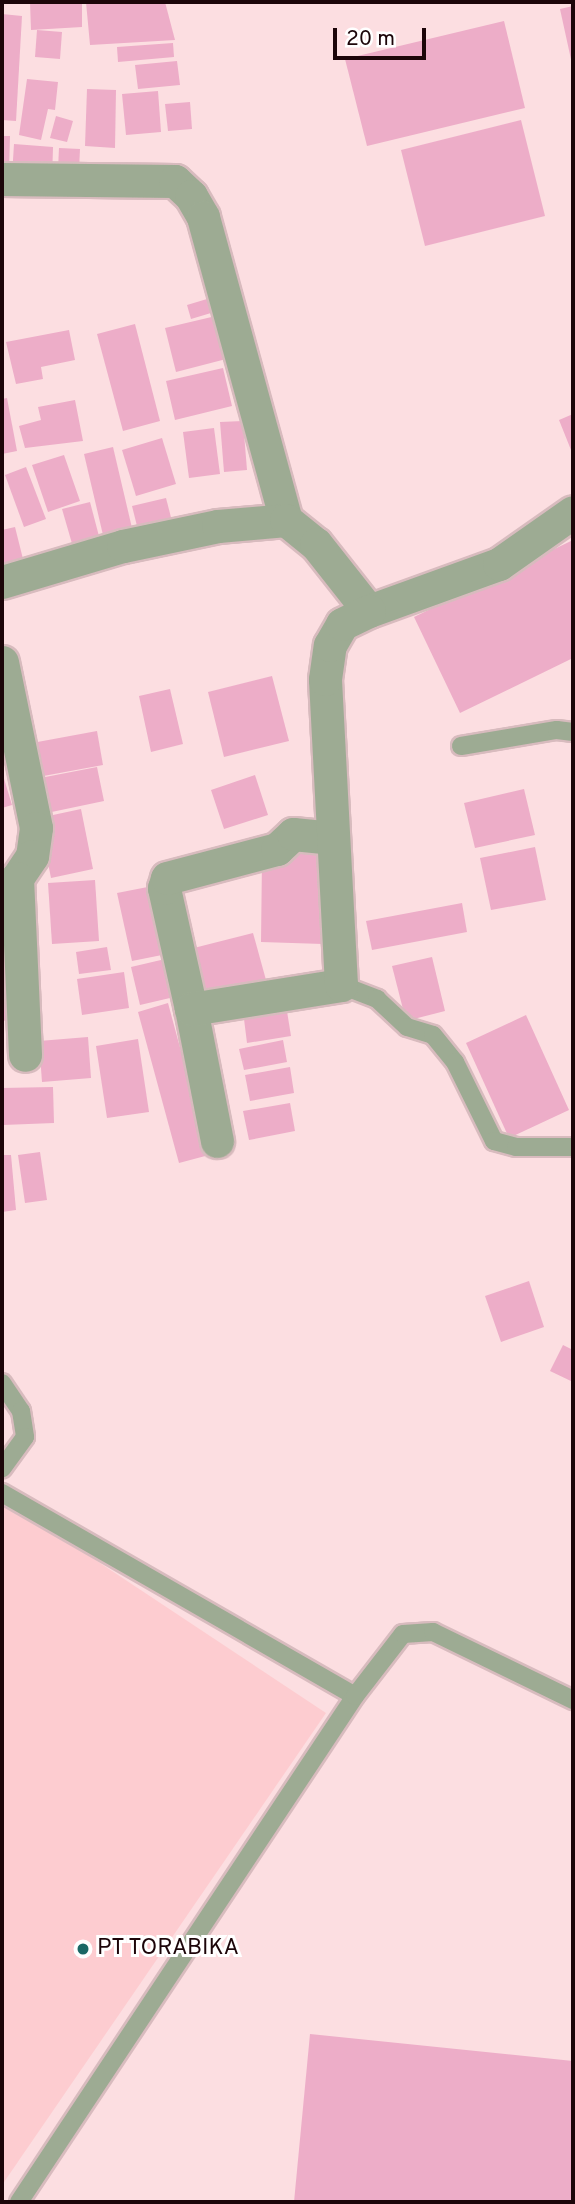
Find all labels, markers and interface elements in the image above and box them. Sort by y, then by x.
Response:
scale bar [337,14,430,58]
text: 20 m [346,26,395,53]
place label: PT TORABIKA [97,1935,241,1963]
marker: PT TORABIKA [75,1941,91,1957]

